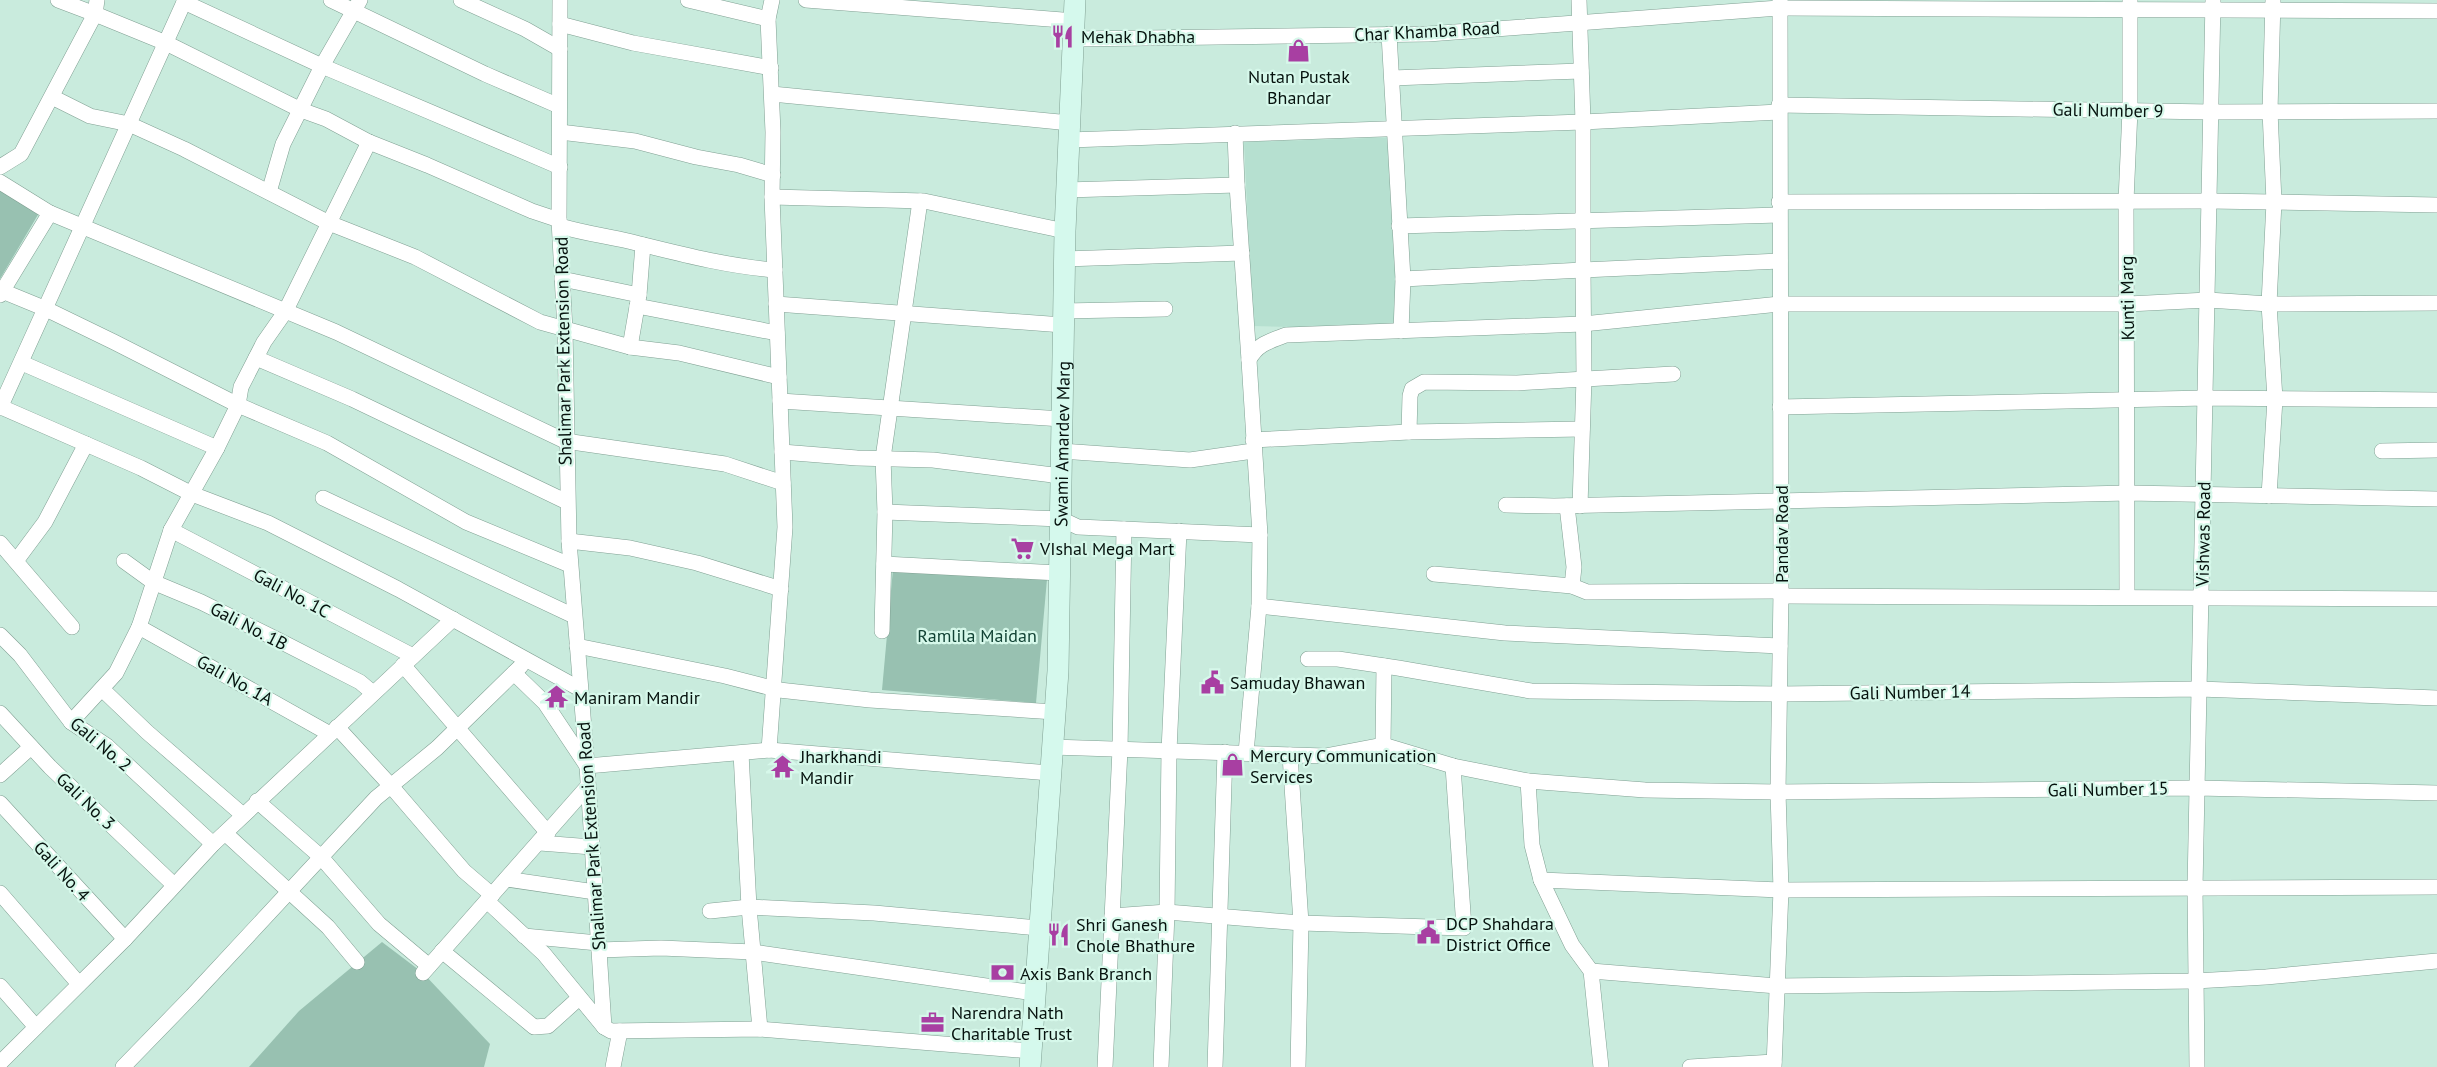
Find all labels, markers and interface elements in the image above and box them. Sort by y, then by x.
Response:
street label: Char Khamba Road [1354,16,1500,46]
restaurant icon: Mehak Dhabha [1050,23,1076,49]
place label: Mehak Dhabha [1081,25,1195,48]
shop icon: Nutan Pustak Bhandar [1286,37,1312,63]
place label: Nutan Pustak Bhandar [1248,65,1350,109]
street label: Gali Number 9 [2052,98,2164,122]
street label: Shalimar Park Extension Road [550,236,576,466]
street label: Kunti Marg [2115,255,2139,341]
street label: Swami Amardev Marg [1049,361,1074,527]
street label: Vishwas Road [2191,481,2215,588]
street label: Pandav Road [1770,485,1793,583]
supermarket icon: VIshal Mega Mart [1009,535,1035,561]
place label: VIshal Mega Mart [1039,537,1174,560]
street label: Gali No. 1C [250,563,334,623]
street label: Gali No. 1B [206,597,292,655]
park label: Ramlila Maidan [917,624,1037,647]
street label: Gali No. 1A [193,650,278,711]
public building icon: Samuday Bhawan [1199,669,1225,695]
place label: Samuday Bhawan [1230,671,1365,694]
street label: Gali Number 14 [1849,679,1971,705]
temple icon: Maniram Mandir [543,684,569,710]
place label: Maniram Mandir [574,686,700,709]
street label: Gali No. 2 [65,712,137,776]
street label: Shalimar Park Extension Road [572,721,610,951]
place label: Mercury Communication Services [1250,744,1436,788]
place label: Jharkhandi Mandir [799,745,882,789]
shop icon: Mercury Communication Services [1219,752,1245,778]
temple icon: Jharkhandi Mandir [769,753,795,779]
street label: Gali No. 3 [52,767,120,835]
street label: Gali Number 15 [2047,776,2169,802]
street label: Gali No. 4 [29,836,95,906]
place label: DCP Shahdara District Office [1446,912,1554,956]
place label: Shri Ganesh Chole Bhathure [1076,913,1195,957]
public building icon: DCP Shahdara District Office [1415,920,1441,946]
restaurant icon: Shri Ganesh Chole Bhathure [1045,921,1071,947]
bank icon: Axis Bank Branch [989,960,1015,986]
place label: Axis Bank Branch [1020,962,1152,985]
place label: Narendra Nath Charitable Trust [951,1001,1072,1045]
office icon: Narendra Nath Charitable Trust [920,1009,946,1035]

